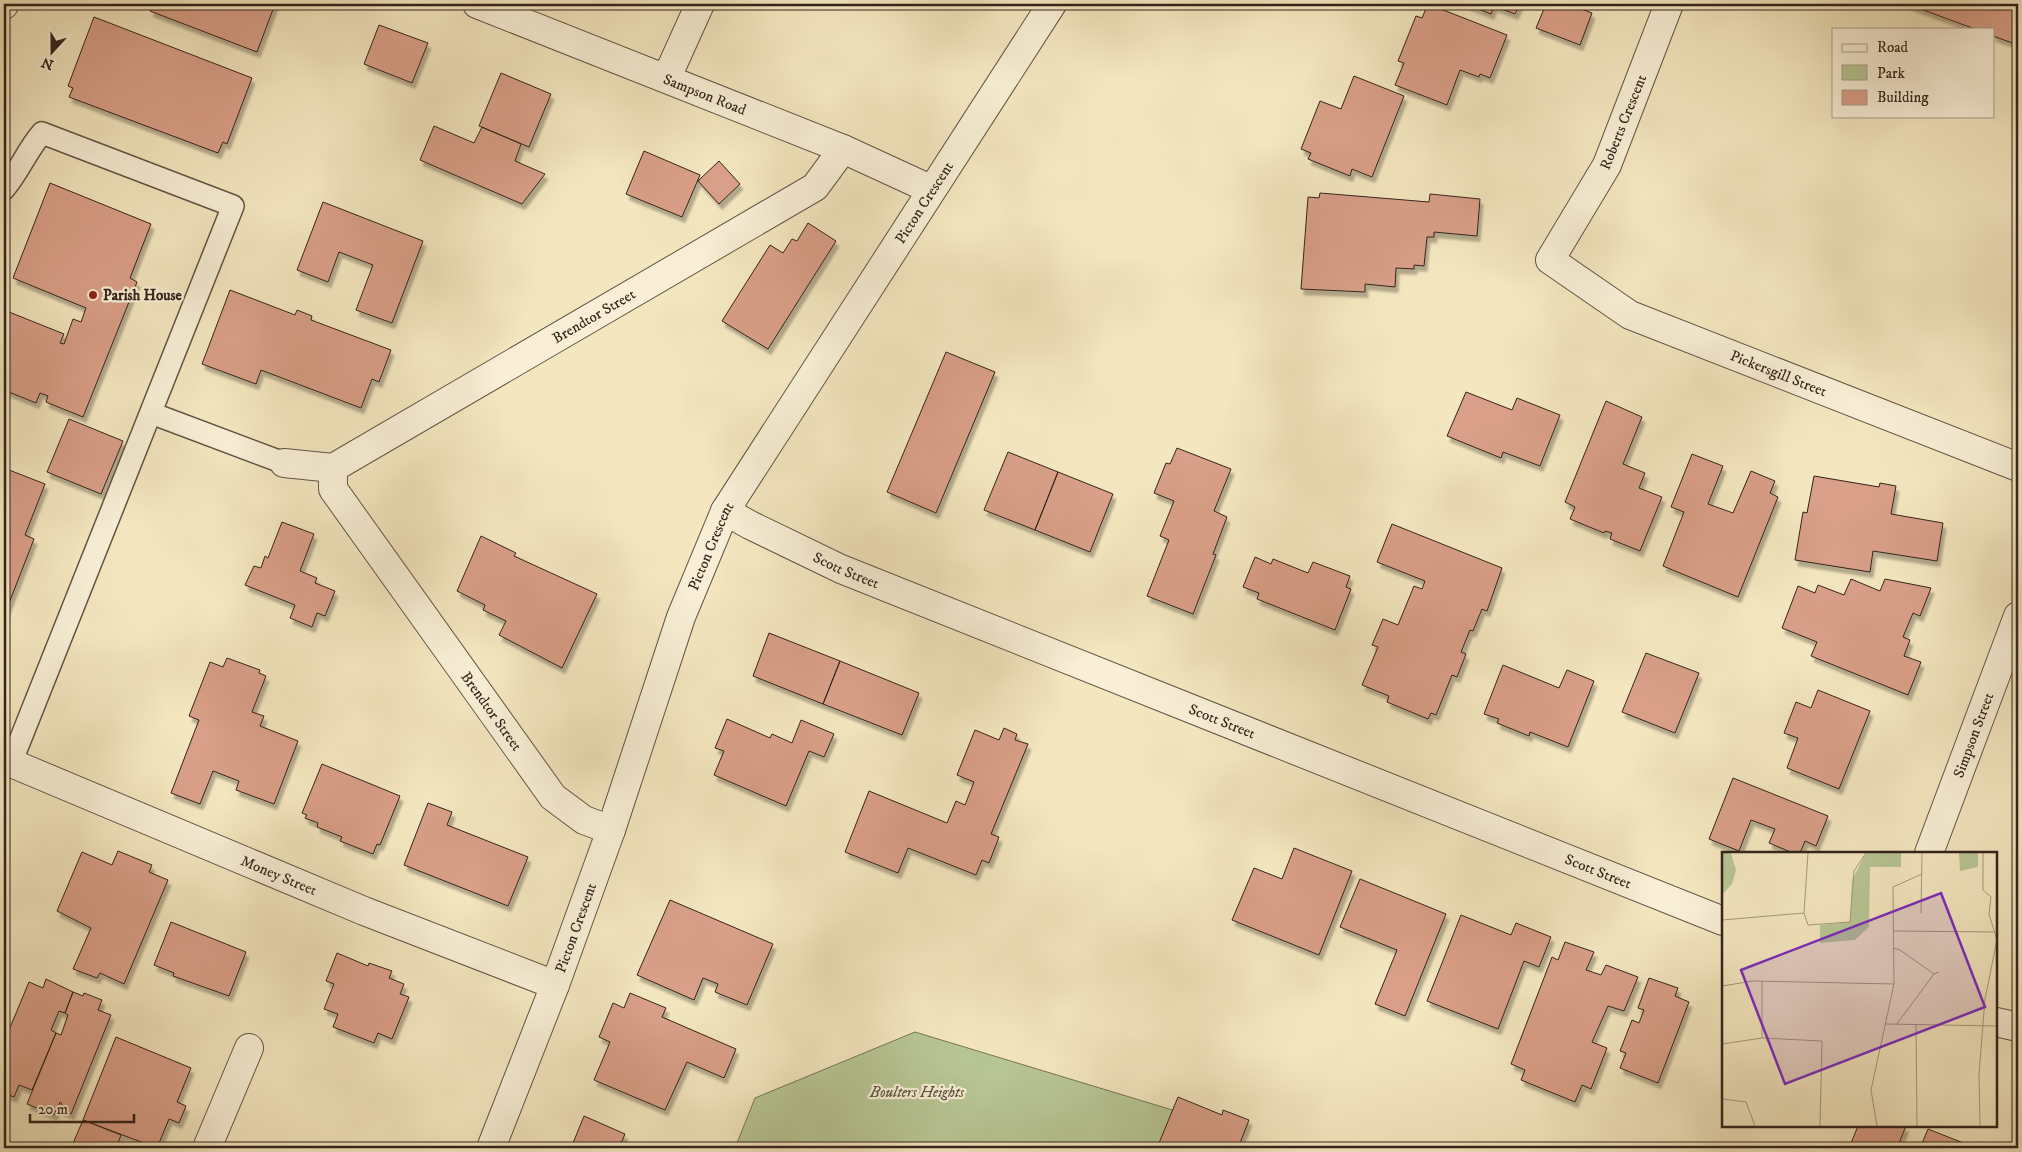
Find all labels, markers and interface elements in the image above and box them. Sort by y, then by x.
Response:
north arrow [28,28,78,78]
legend [1832,28,1994,118]
text: Road [1877,38,1909,57]
text: N [39,53,56,74]
text: Park [1877,64,1906,83]
street label: Sampson Road [660,70,749,120]
street label: Roberts Crescent [1596,72,1651,173]
text: Building [1877,88,1929,107]
street label: Picton Crescent [891,158,958,248]
street label: Brendtor Street [549,285,639,348]
place label: Parish House [103,286,183,305]
marker: Parish House [87,289,99,301]
street label: Pickersgill Street [1727,346,1830,401]
street label: Picton Crescent [684,498,738,593]
street label: Scott Street [810,548,882,593]
street label: Brendtor Street [457,668,526,755]
street label: Simpson Street [1949,690,1998,780]
street label: Scott Street [1186,700,1258,743]
street label: Scott Street [1562,850,1634,894]
street label: Money Street [238,851,320,900]
inset map [1722,852,1997,1127]
street label: Picton Crescent [551,880,601,975]
park label: Boulters Heights [869,1083,964,1102]
scale bar [30,1092,134,1124]
text: 20 m [38,1100,68,1119]

